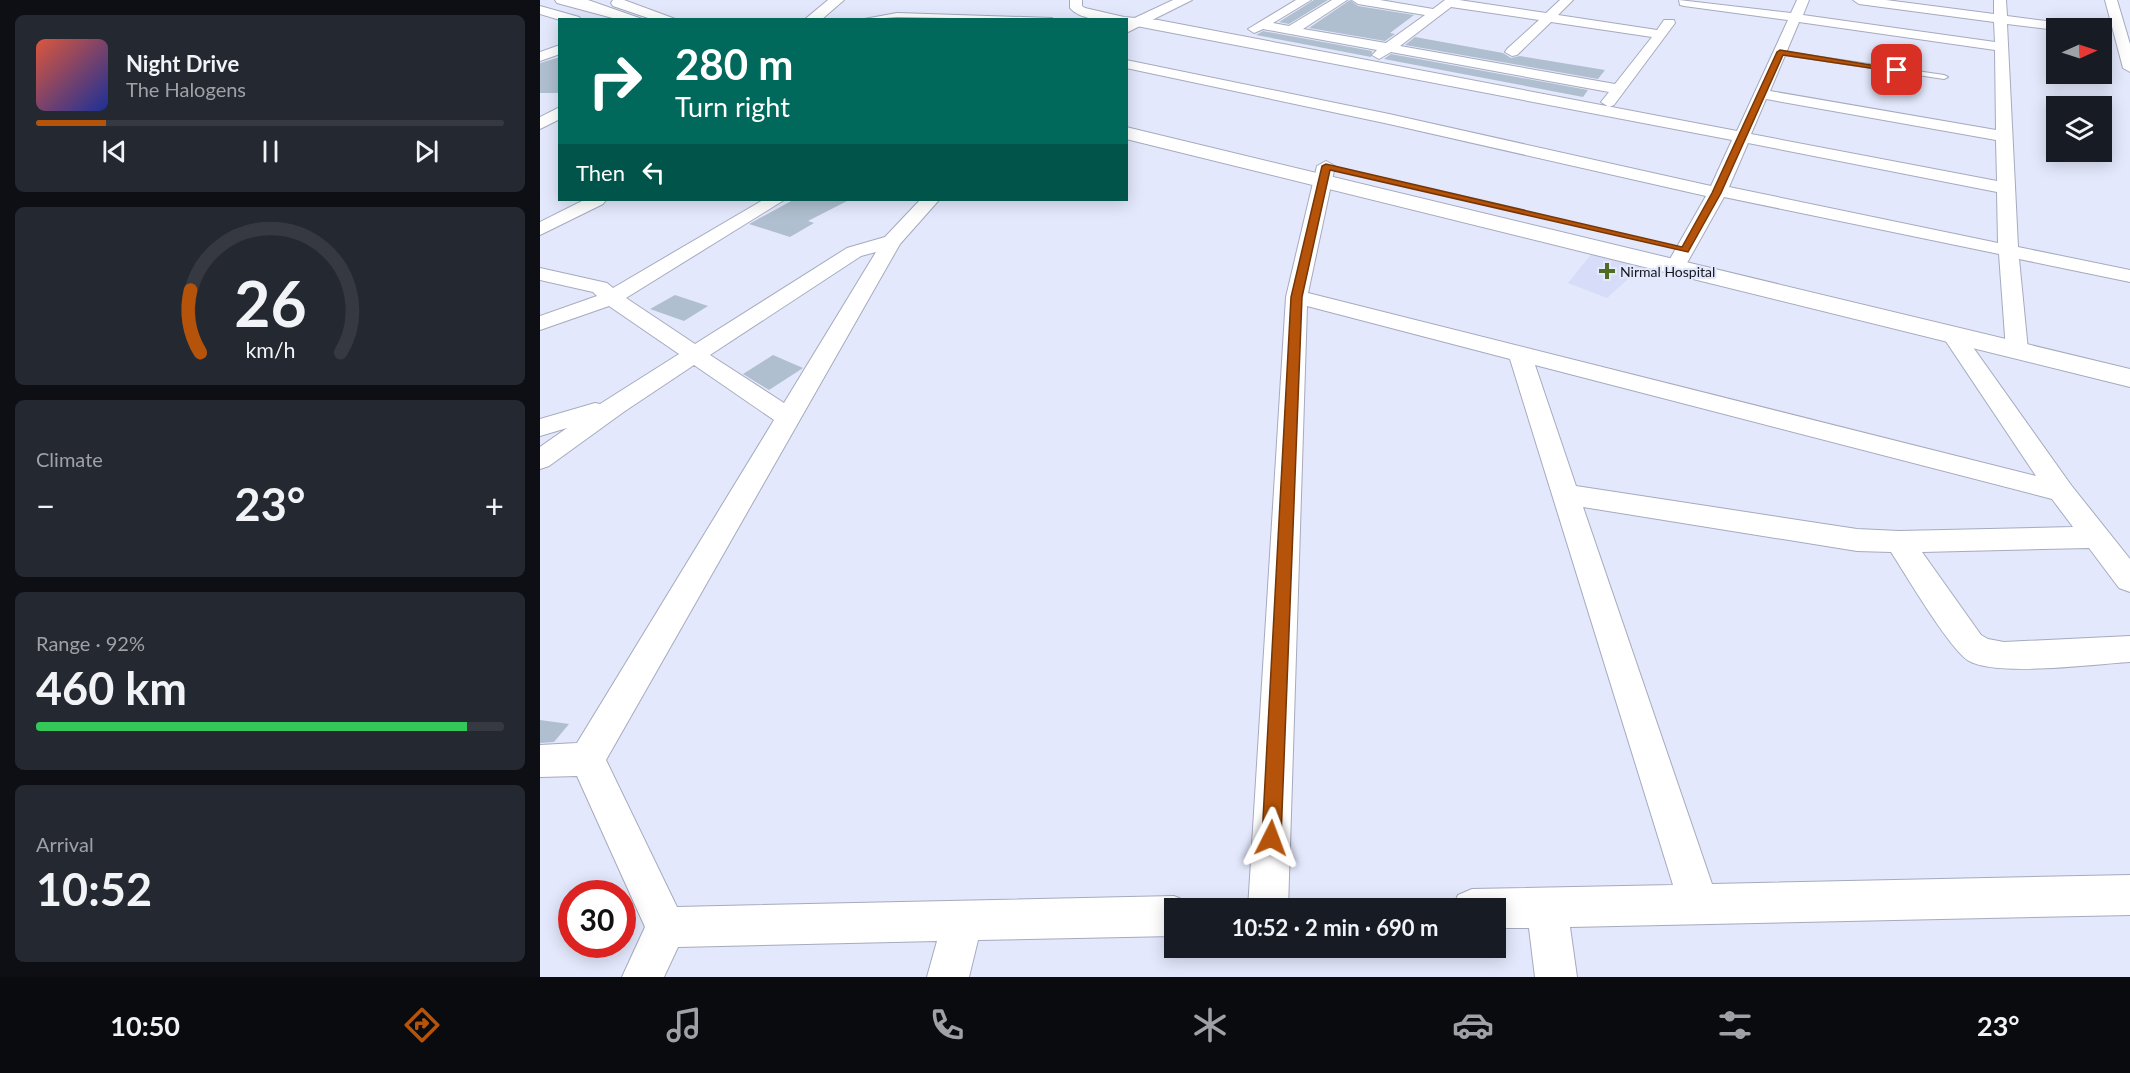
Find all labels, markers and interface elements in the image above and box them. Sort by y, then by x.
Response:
north arrow [2046,18,2112,84]
map controls [2046,18,2112,162]
text: 280 m [675,39,793,89]
icon: right [576,42,654,120]
pin [1871,44,1922,95]
text: Night Drive [126,50,239,77]
icon: arrive [1880,53,1913,86]
text: The Halogens [126,77,246,101]
text: Turn right [675,90,790,123]
button: layers [2046,96,2112,162]
icon: previous [98,135,131,168]
icon: pause [254,135,287,168]
icon: next [410,135,443,168]
icon: left [637,156,670,189]
text: Then [576,159,625,186]
marker: Nirmal Hospital [1598,262,1616,280]
place label: Nirmal Hospital [1620,263,1715,280]
text: 26 [234,265,306,340]
text: km/h [245,338,295,364]
text: Climate [36,447,103,471]
text: 23° [235,477,305,531]
text: − [36,485,55,525]
text: + [485,485,504,525]
text: Range · 92% [36,631,145,655]
text: 460 km [36,661,187,715]
position arrow [1239,806,1303,870]
text: Arrival [36,832,94,856]
text: 10:52 [36,862,152,916]
speed limit sign: 30 [558,880,636,958]
text: 10:52 · 2 min · 690 m [1232,914,1438,941]
icon: directions [401,1004,443,1046]
icon: music [663,1004,705,1046]
icon: phone [926,1004,968,1046]
icon: climate [1189,1004,1231,1046]
icon: car [1452,1004,1494,1046]
icon: filters [1714,1004,1756,1046]
text: 10:50 [110,1009,180,1042]
text: 23° [1977,1009,2020,1042]

